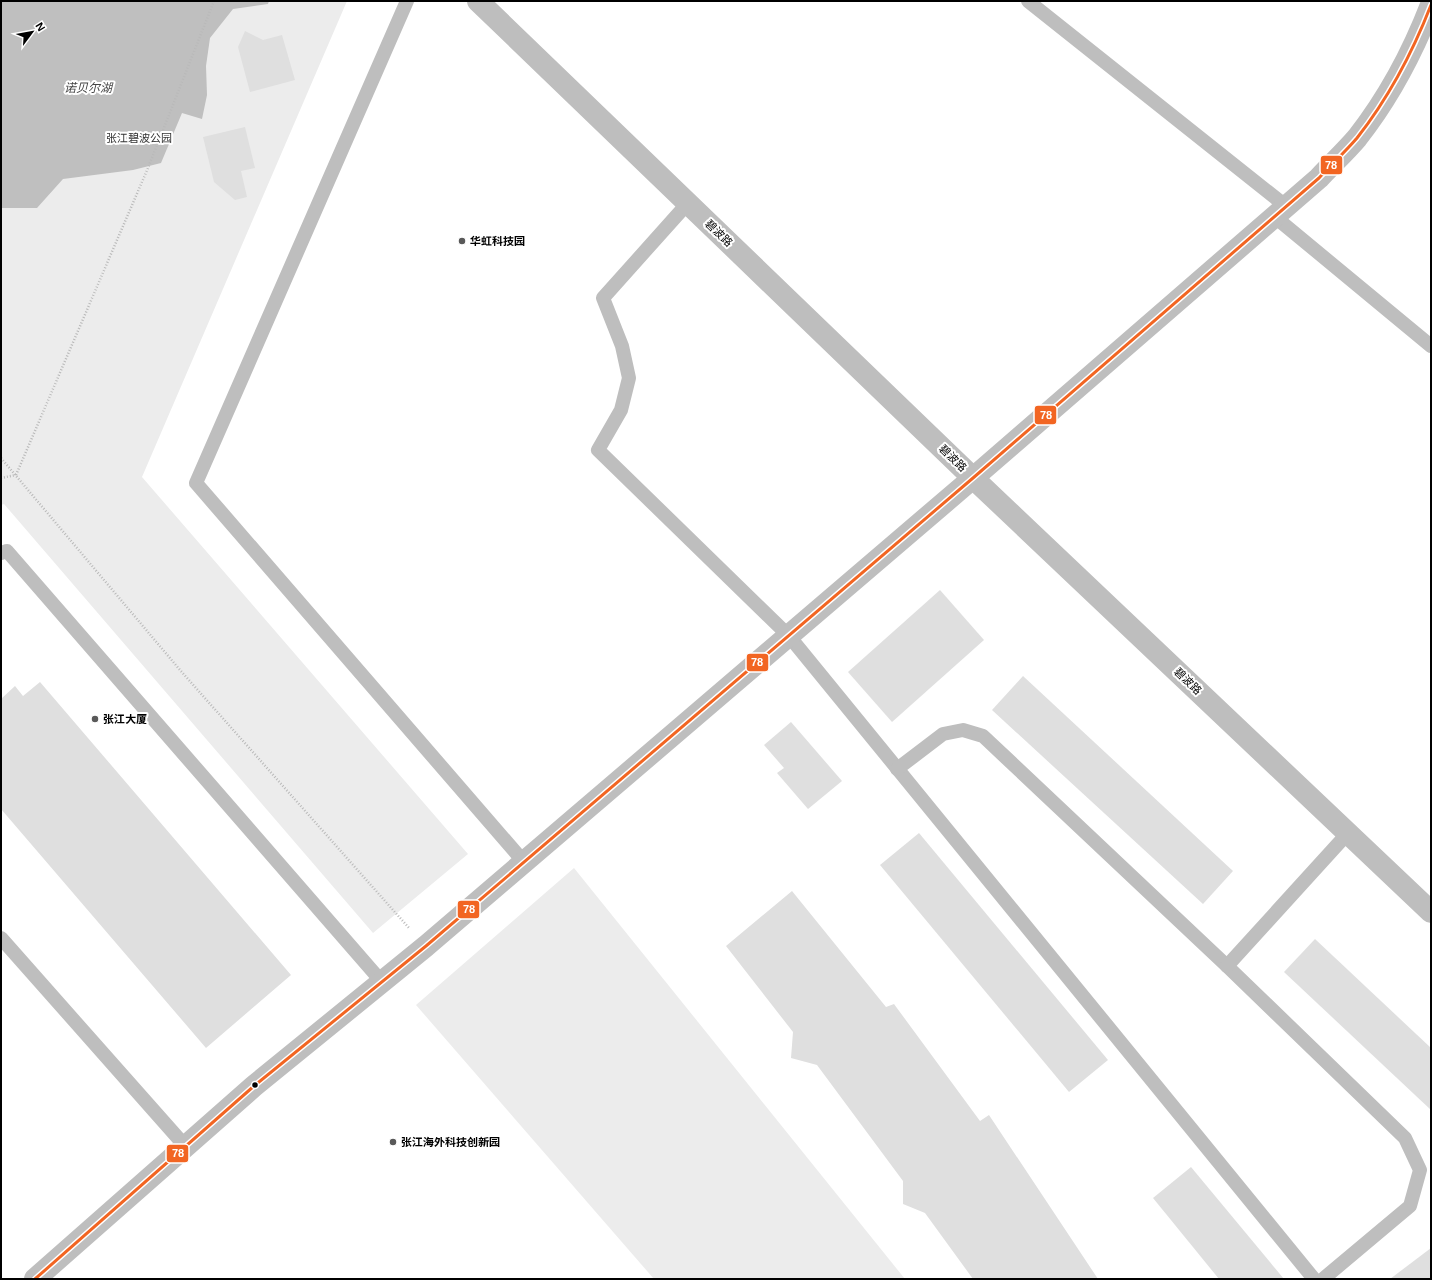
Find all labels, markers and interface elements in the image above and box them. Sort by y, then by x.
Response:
north arrow [12,12,52,52]
text: N [33,20,48,33]
water label: 诺贝尔湖 [64,81,114,95]
park label: 张江碧波公园 [106,132,172,144]
line badge: 78 [1320,155,1343,175]
text: 78 [1325,159,1337,171]
street label: 碧波路 [703,217,735,249]
place label: 华虹科技园 [470,235,525,247]
marker: 华虹科技园 [457,236,467,246]
line badge: 78 [1034,405,1057,425]
text: 78 [1040,409,1052,421]
street label: 碧波路 [937,442,969,474]
line badge: 78 [746,653,769,672]
text: 78 [751,656,763,668]
street label: 碧波路 [1172,665,1204,697]
place label: 张江大厦 [103,713,147,725]
marker: 张江大厦 [90,714,100,724]
line badge: 78 [457,900,480,919]
text: 78 [463,903,475,915]
unlabelled marker [250,1080,260,1090]
place label: 张江海外科技创新园 [401,1136,500,1148]
marker: 张江海外科技创新园 [388,1137,398,1147]
line badge: 78 [166,1144,189,1163]
text: 78 [172,1147,184,1159]

